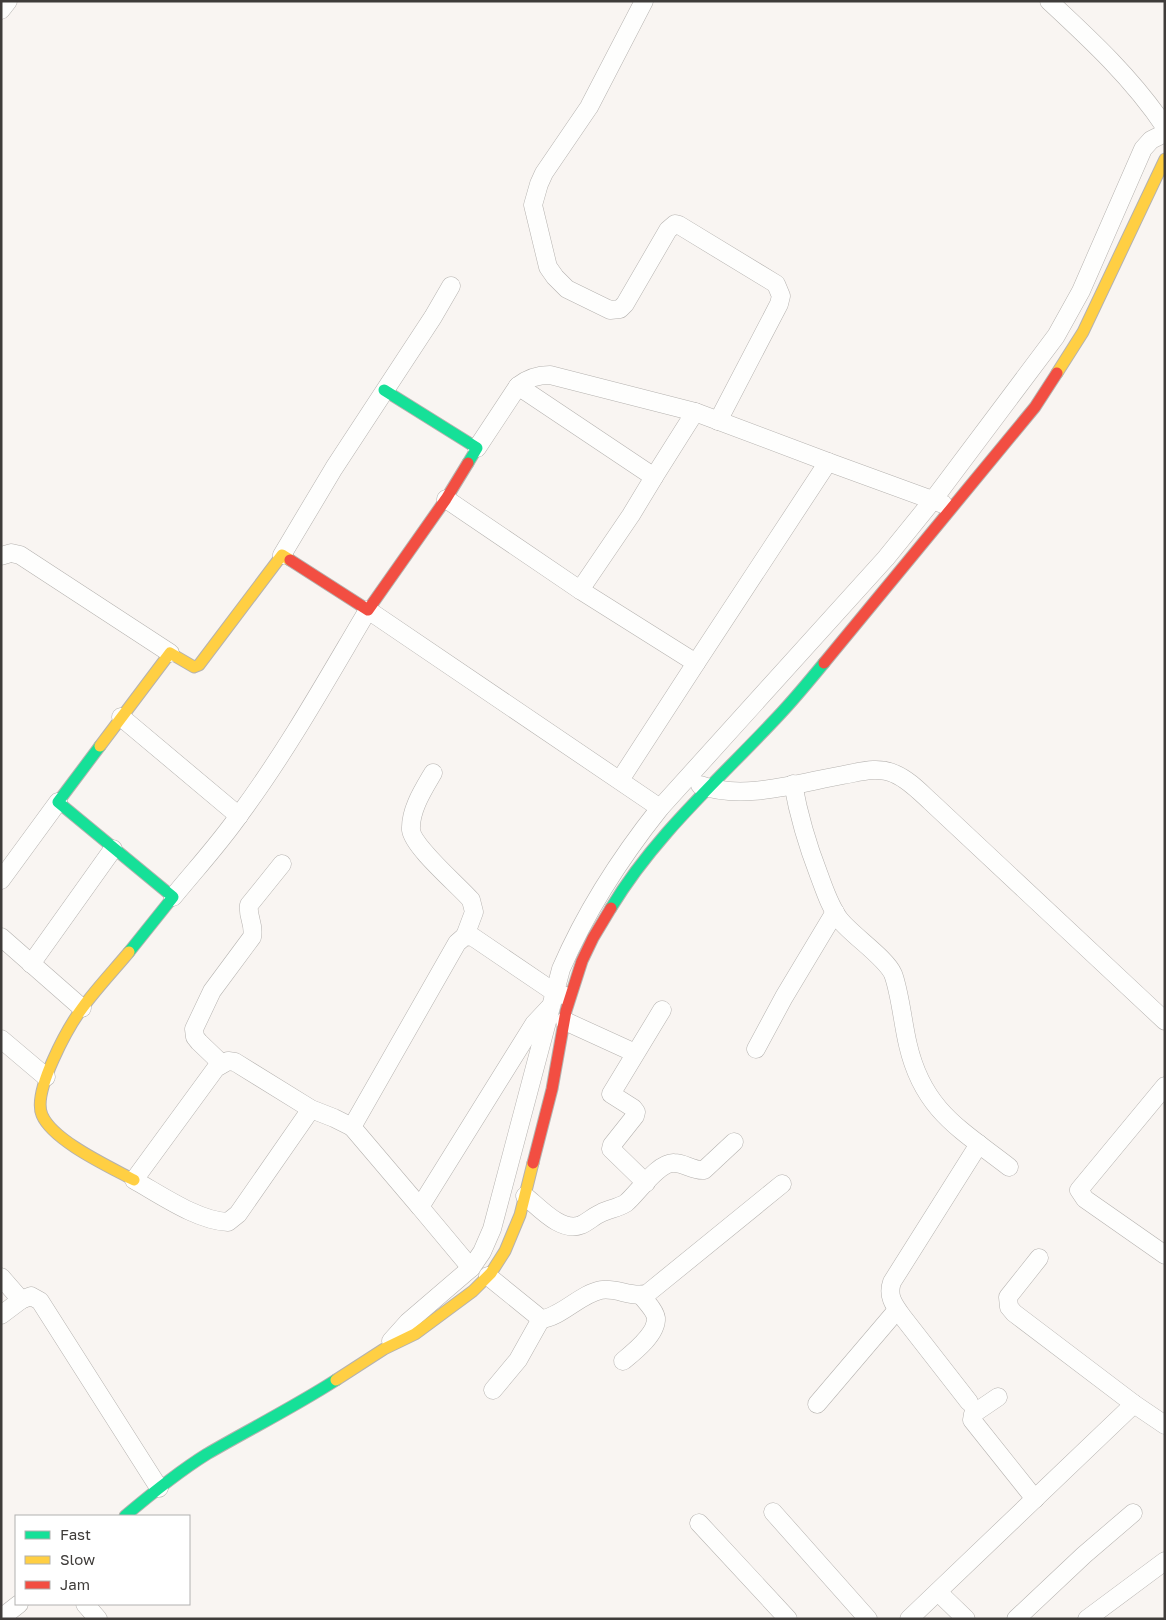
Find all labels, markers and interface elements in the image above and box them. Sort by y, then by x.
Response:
legend [15,1515,190,1605]
text: Fast [60,1525,91,1543]
text: Slow [60,1550,95,1568]
text: Jam [60,1575,90,1593]

